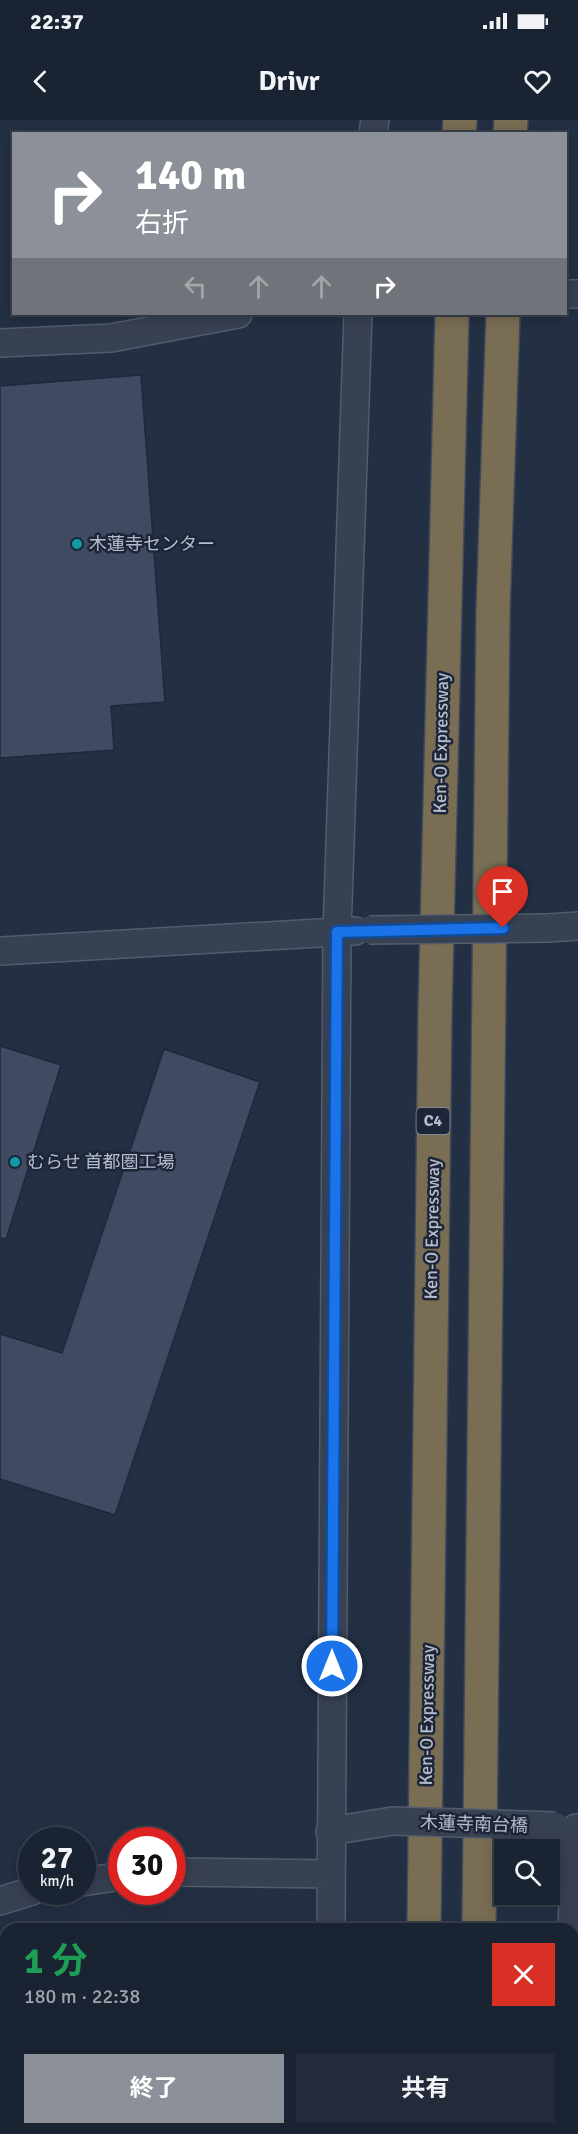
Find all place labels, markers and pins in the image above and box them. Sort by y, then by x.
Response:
place label: 木蓮寺センター [89,533,215,555]
marker: 木蓮寺センター [70,537,84,551]
pin [477,866,528,928]
place label: むらせ 首都圏工場 [27,1151,175,1173]
marker: むらせ 首都圏工場 [8,1155,22,1169]

